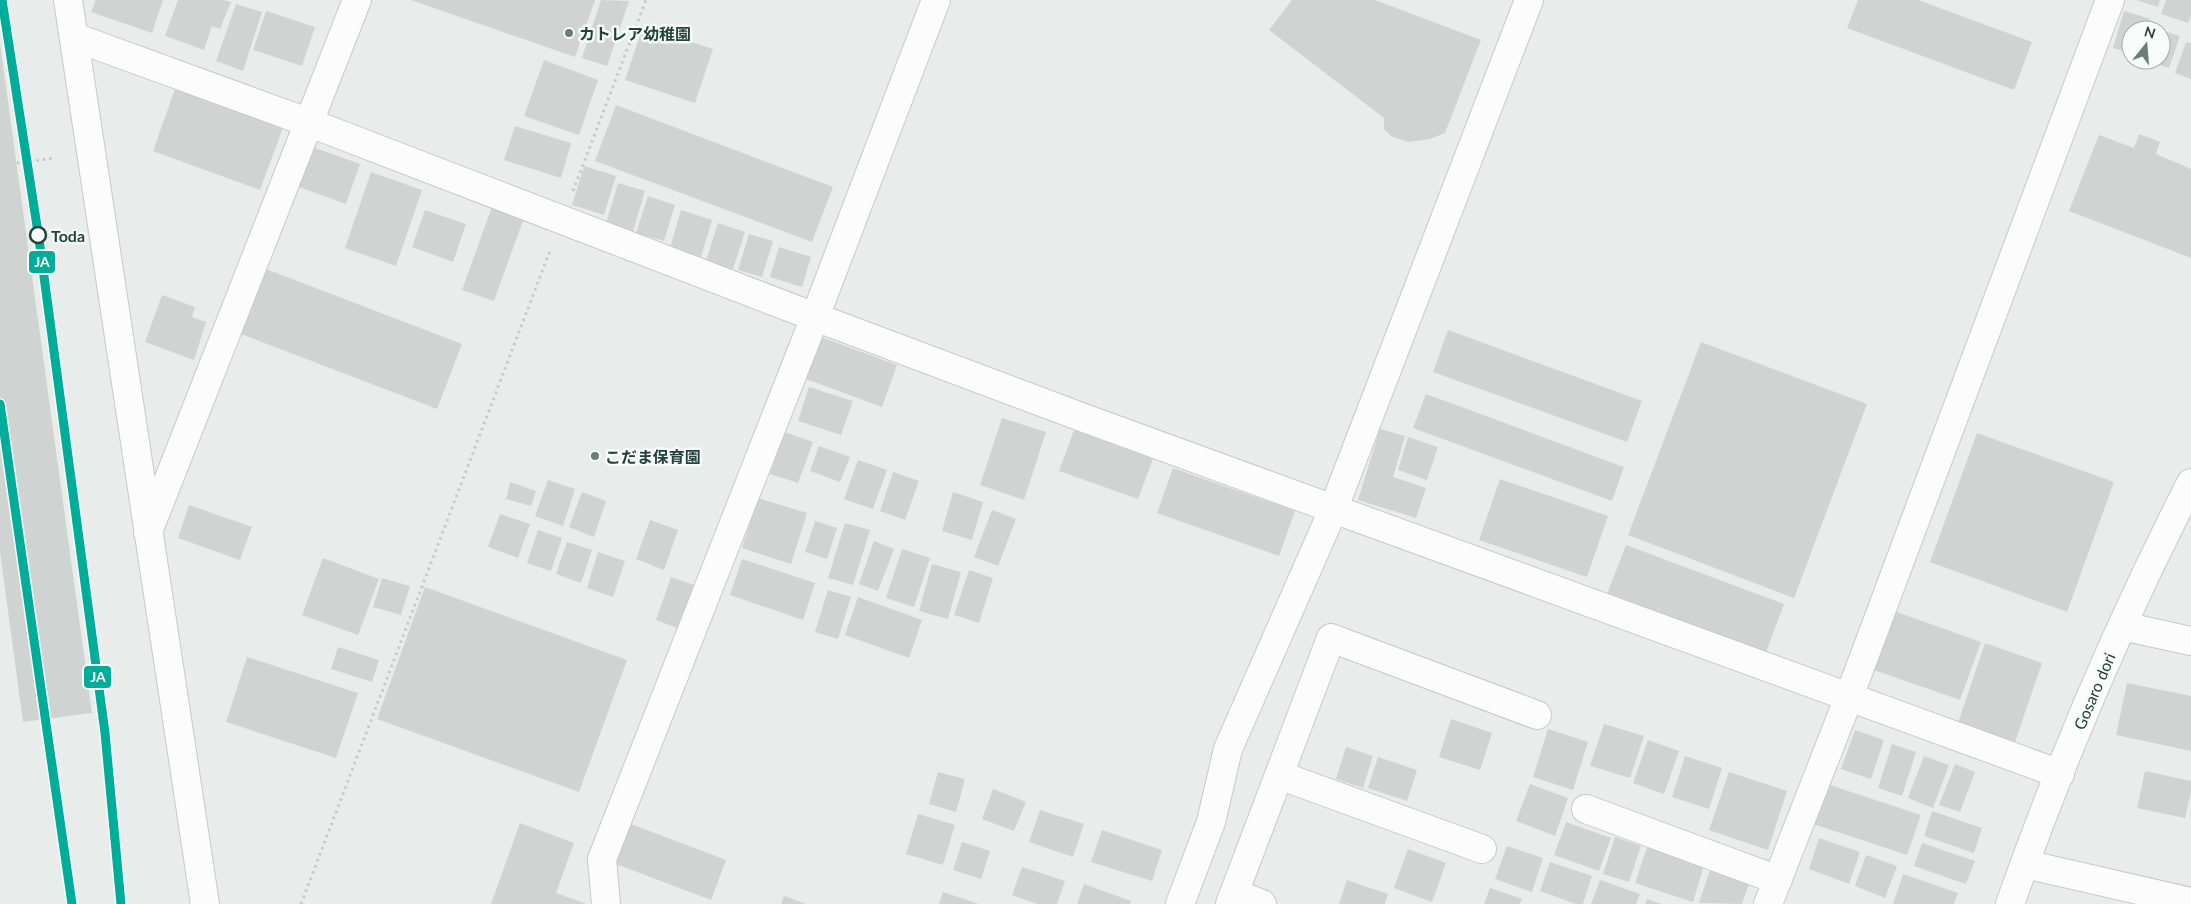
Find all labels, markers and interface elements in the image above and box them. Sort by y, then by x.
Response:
north arrow [2121,20,2171,70]
text: N [2142,22,2158,42]
place label: カトレア幼稚園 [579,24,691,43]
marker: カトレア幼稚園 [563,27,575,39]
marker: Toda [29,226,47,244]
place label: Toda [51,226,85,245]
line badge: JA [28,250,56,274]
text: JA [34,253,50,270]
place label: こだま保育園 [605,447,701,466]
marker: こだま保育園 [589,450,601,462]
street label: Gosaro dori [2069,650,2119,732]
line badge: JA [83,665,112,689]
text: JA [90,668,106,685]

